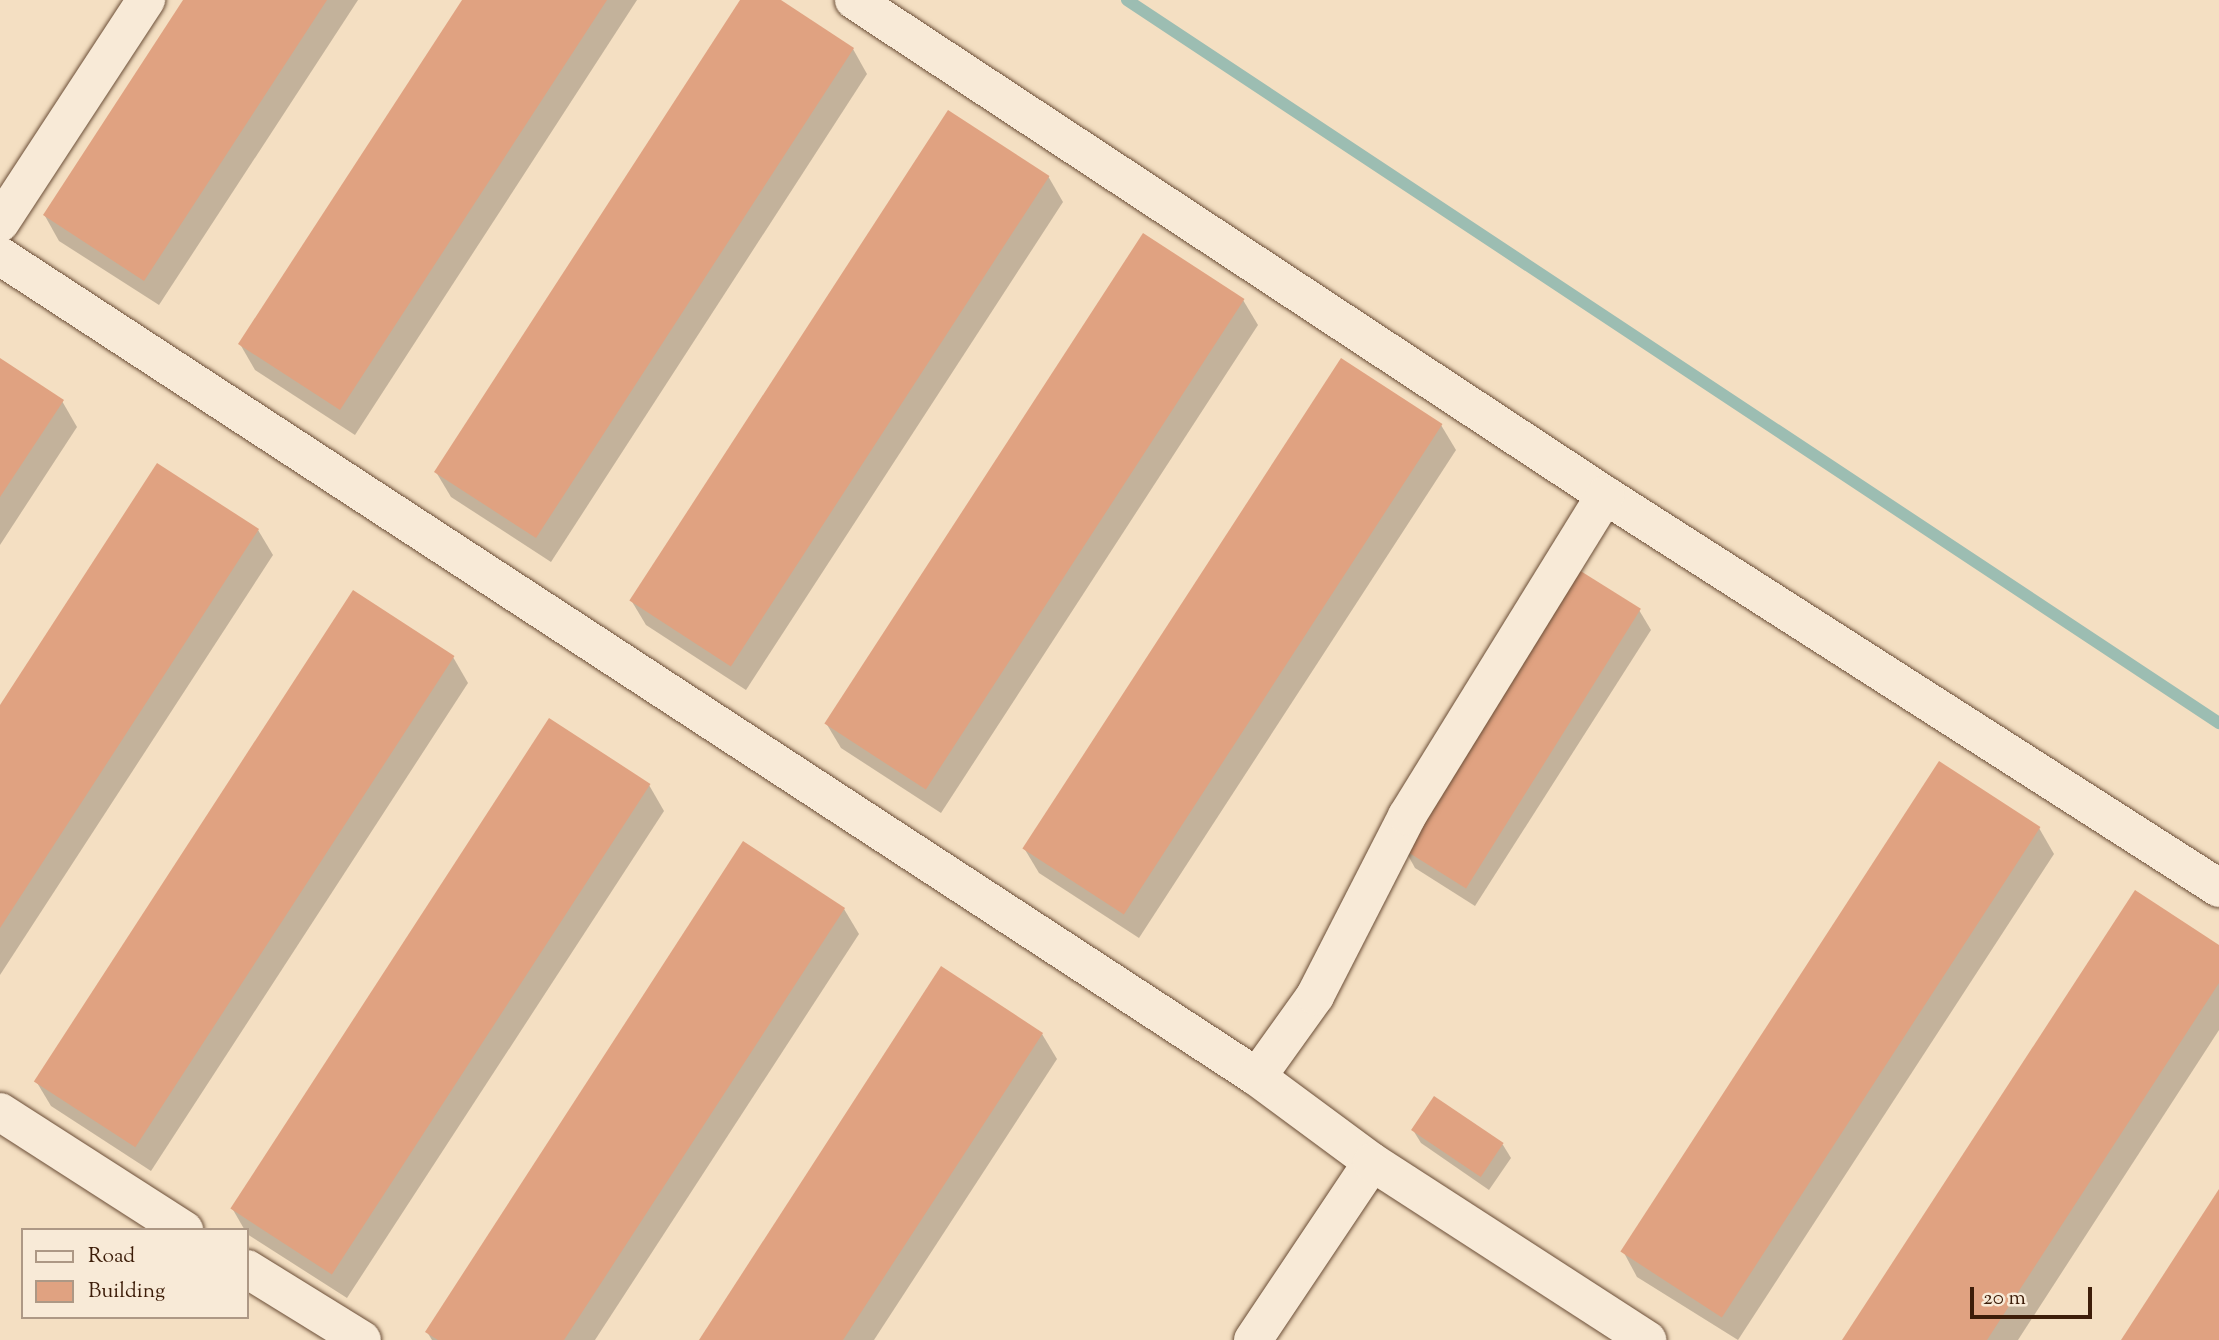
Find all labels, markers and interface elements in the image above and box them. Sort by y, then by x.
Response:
legend [21,1228,248,1319]
text: Road [88,1242,135,1272]
scale bar [1974,1274,2096,1318]
text: Building [88,1277,165,1307]
text: 20 m [1983,1284,2026,1314]

